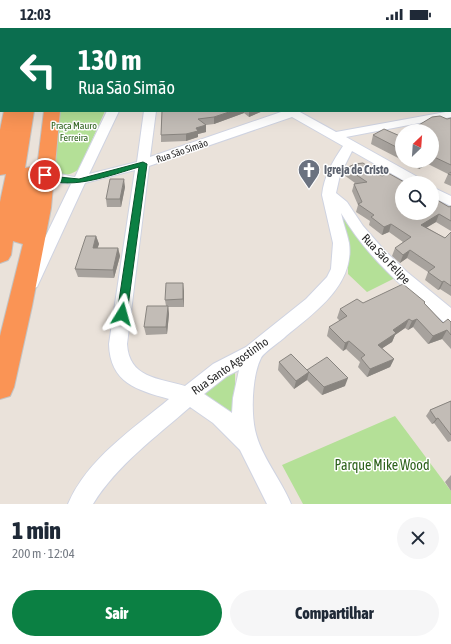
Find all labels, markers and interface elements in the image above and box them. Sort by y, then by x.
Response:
text: 12:03 [20,6,51,23]
icon: left [12,44,64,96]
text: 130 m [78,44,141,76]
text: Rua São Simão [78,77,175,98]
park label: Praça Mauro Ferreira [51,120,97,143]
north arrow [395,124,439,168]
map controls [395,124,439,220]
street label: Rua São Simão [155,137,210,165]
church icon: Igreja de Cristo [296,157,322,190]
pin [28,158,62,192]
place label: Igreja de Cristo [324,163,389,177]
icon: arrive [34,164,56,186]
button: search [395,176,439,220]
street label: Rua São Felipe [359,231,413,287]
position arrow [101,293,143,335]
street label: Rua Santo Agostinho [189,334,271,398]
park label: Parque Mike Wood [334,457,430,473]
text: 1 min [12,517,61,544]
button: close [397,517,439,559]
text: 200 m · 12:04 [12,546,75,561]
button: Sair [12,590,222,636]
button: Compartilhar [230,590,439,636]

